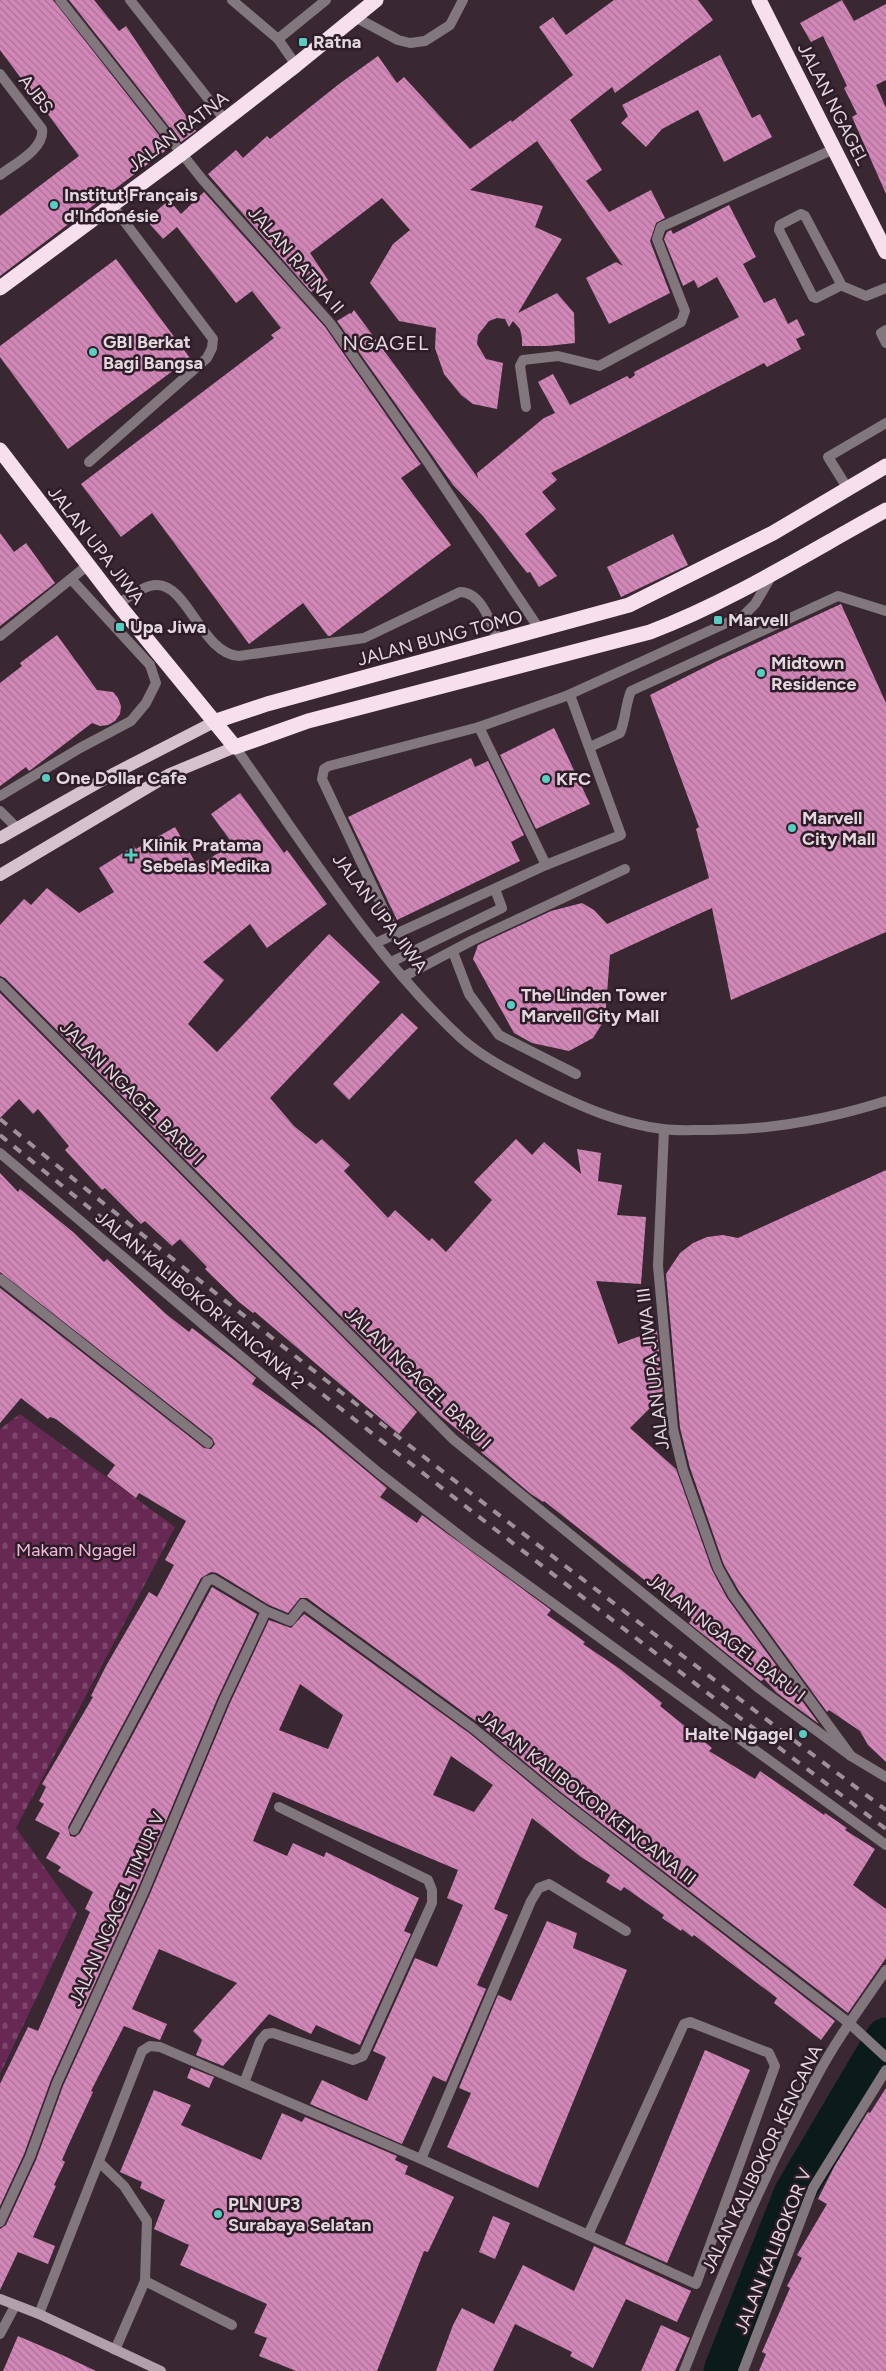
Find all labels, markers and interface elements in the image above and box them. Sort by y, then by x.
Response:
place label: Ratna [313,31,361,53]
marker: Ratna [297,36,309,48]
street label: JALAN NGAGEL [793,39,874,169]
street label: AJBS [14,70,58,118]
street label: JALAN RATNA [123,87,233,177]
place label: Institut Français d'Indonésie [64,184,198,227]
marker: Institut Français d'Indonésie [48,199,60,211]
street label: JALAN RATNA II [243,202,349,318]
place label: GBI Berkat Bagi Bangsa [103,331,203,374]
district label: NGAGEL [342,331,430,355]
marker: GBI Berkat Bagi Bangsa [87,346,99,358]
street label: JALAN UPA JIWA [43,481,149,609]
street label: JALAN BUNG TOMO [355,605,525,671]
place label: Marvell [728,609,788,631]
marker: Marvell [712,614,724,626]
place label: Upa Jiwa [130,616,206,638]
marker: Upa Jiwa [114,621,126,633]
place label: Midtown Residence [771,652,856,695]
marker: Midtown Residence [755,667,767,679]
place label: One Dollar Cafe [56,767,187,789]
place label: KFC [556,768,591,790]
marker: One Dollar Cafe [40,772,52,784]
marker: KFC [540,773,552,785]
place label: Marvell City Mall [802,807,876,850]
marker: Marvell City Mall [786,822,798,834]
place label: Klinik Pratama Sebelas Medika [142,834,270,877]
marker: Klinik Pratama Sebelas Medika [124,848,138,862]
street label: JALAN UPA JIWA [328,849,432,977]
place label: The Linden Tower Marvell City Mall [521,984,667,1027]
marker: The Linden Tower Marvell City Mall [505,999,517,1011]
street label: JALAN NGAGEL BARU I [55,1016,209,1170]
street label: JALAN KALIBOKOR KENCANA 2 [91,1206,309,1394]
street label: JALAN UPA JIWA III [632,1287,674,1451]
street label: JALAN NGAGEL BARU I [340,1302,496,1454]
park label: Makam Ngagel [16,1539,136,1561]
street label: JALAN NGAGEL BARU I [642,1569,810,1707]
street label: JALAN KALIBOKOR KENCANA III [474,1706,700,1890]
place label: Halte Ngagel [685,1723,793,1745]
marker: Halte Ngagel [797,1728,809,1740]
street label: JALAN NGAGEL TIMUR V [64,1808,170,2009]
street label: JALAN KALIBOKOR KENCANA [697,2041,827,2277]
street label: JALAN KALIBOKOR V [730,2164,817,2337]
place label: PLN UP3 Surabaya Selatan [228,2193,371,2236]
marker: PLN UP3 Surabaya Selatan [212,2208,224,2220]

